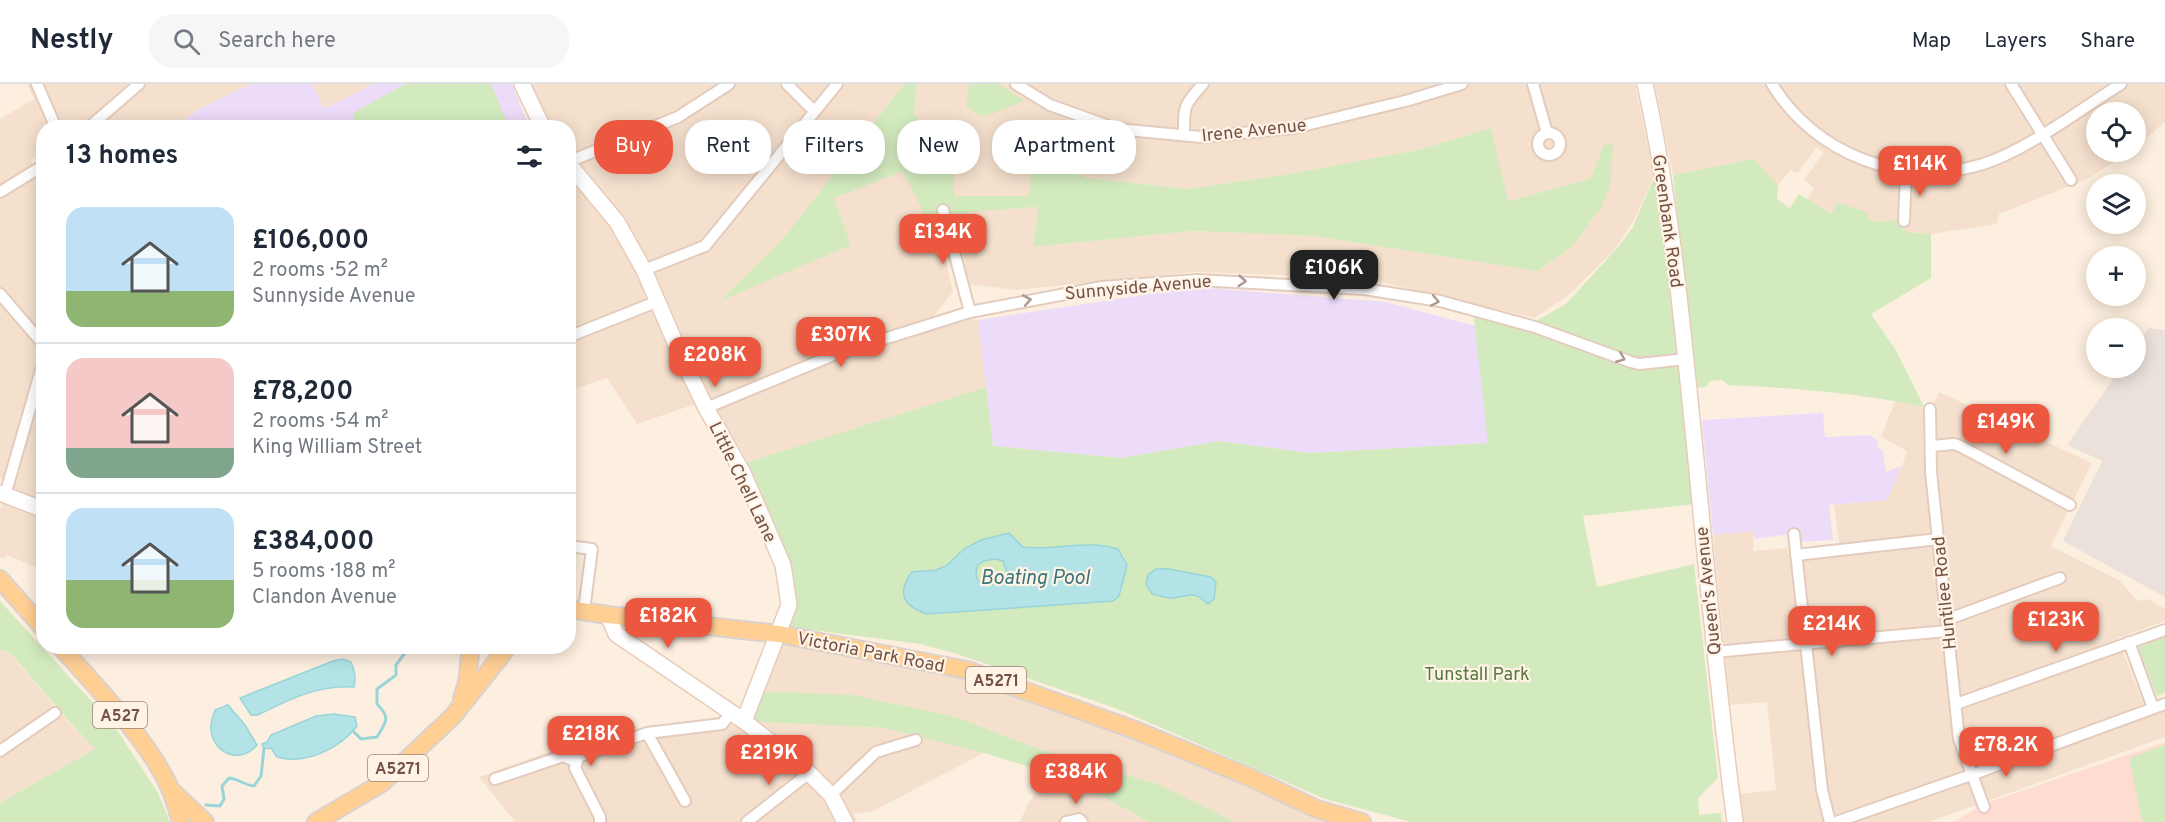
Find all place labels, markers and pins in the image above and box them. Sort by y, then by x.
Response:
pin: £114K [1878,146,1962,197]
pin: £134K [901,214,985,265]
pin: £106K [1292,250,1376,301]
pin: £307K [799,317,883,368]
pin: £208K [673,337,757,388]
pin: £149K [1964,404,2048,455]
pin: £182K [626,598,710,649]
pin: £123K [2014,602,2098,653]
pin: £214K [1790,606,1874,657]
pin: £218K [549,716,633,767]
pin: £78.2K [1957,727,2055,778]
pin: £219K [727,735,811,786]
pin: £384K [1034,754,1118,805]

